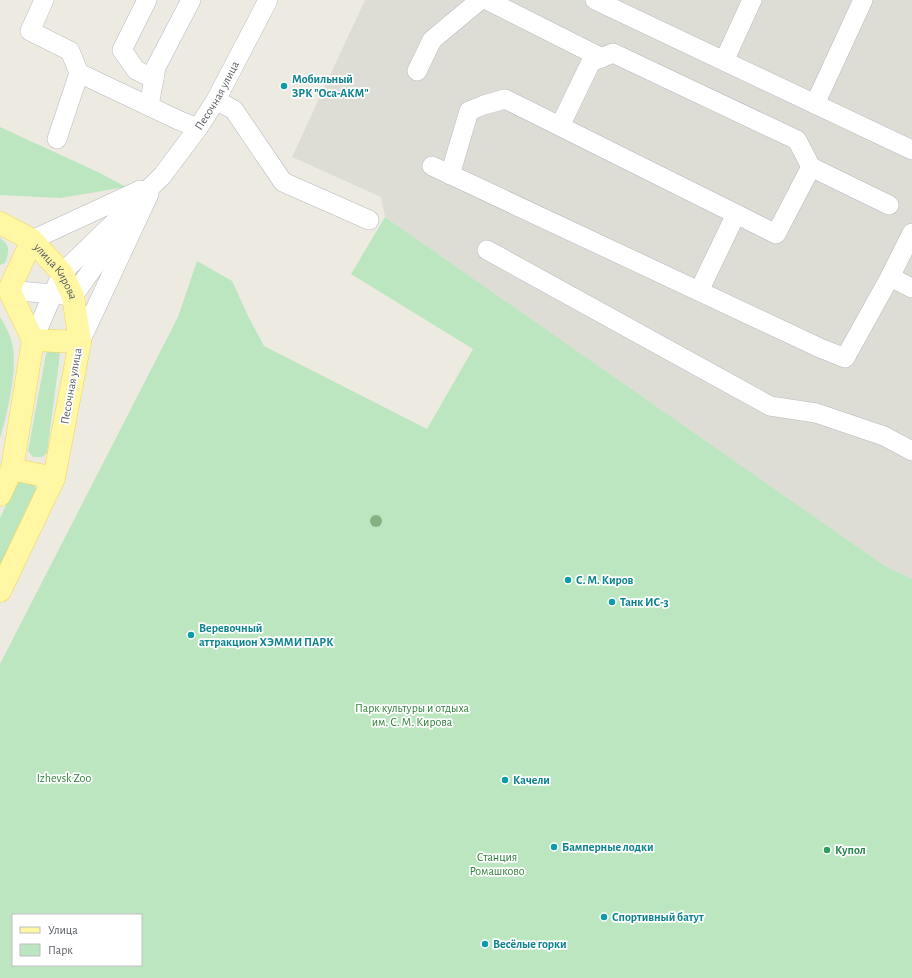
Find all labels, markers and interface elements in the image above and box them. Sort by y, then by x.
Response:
street label: Песочная улица [192,59,241,132]
place label: Мобильный ЗРК "Оса-АКМ" [292,73,369,99]
marker: Мобильный ЗРК "Оса-АКМ" [279,81,289,91]
street label: улица Кирова [30,240,79,300]
street label: Песочная улица [58,346,85,425]
place label: С. М. Киров [576,574,634,586]
marker: С. М. Киров [563,575,573,585]
place label: Танк ИС-3 [620,596,669,608]
marker: Танк ИС-3 [607,597,617,607]
place label: Веревочный аттракцион ХЭММИ ПАРК [199,622,334,648]
marker: Веревочный аттракцион ХЭММИ ПАРК [186,630,196,640]
park label: Парк культуры и отдыха им. С. М. Кирова [355,702,469,728]
park label: Izhevsk Zoo [37,772,91,784]
place label: Качели [513,774,550,786]
marker: Качели [500,775,510,785]
place label: Бамперные лодки [562,841,654,853]
marker: Бамперные лодки [549,842,559,852]
place label: Купол [835,844,866,857]
marker: Купол [822,845,832,855]
park label: Станция Ромашково [469,851,525,877]
place label: Спортивный батут [612,911,704,924]
marker: Спортивный батут [599,912,609,922]
legend [12,914,142,966]
text: Улица [48,924,78,936]
place label: Весёлые горки [493,938,567,950]
marker: Весёлые горки [480,939,490,949]
text: Парк [48,944,73,956]

